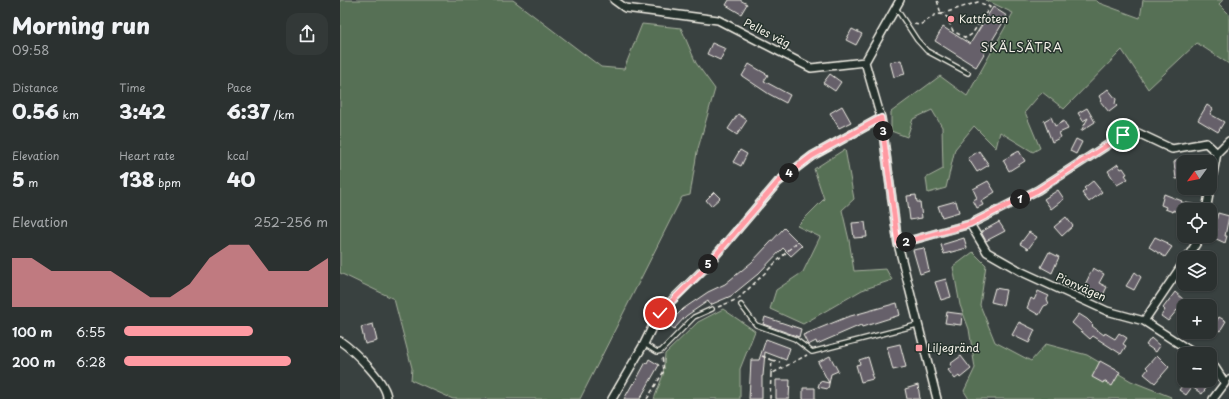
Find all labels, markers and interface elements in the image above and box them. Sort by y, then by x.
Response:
text: Morning run [12,8,150,41]
place label: Kattfoten [959,10,1008,27]
button: share [286,13,328,55]
street label: Pelles väg [741,14,794,52]
marker: Kattfoten [946,14,956,24]
district label: SKÄLSÄTRA [981,38,1063,56]
text: 09:58 [12,40,49,59]
text: Distance [12,79,58,96]
text: Time [119,79,145,96]
text: Pace [227,79,251,96]
text: 0.56 [12,96,59,126]
text: 3:42 [119,96,166,126]
text: 6:37 [227,96,270,126]
text: km [59,106,79,123]
text: /km [270,106,295,123]
pin [1106,118,1140,152]
pin: 3 [873,121,893,141]
text: 3 [879,122,887,139]
icon: arrive [1112,124,1134,146]
text: Elevation [12,147,59,164]
text: Heart rate [119,147,175,164]
text: kcal [227,147,249,164]
north arrow [1177,155,1217,195]
map controls [1177,155,1217,387]
pin: 4 [779,163,799,183]
text: 5 [12,164,25,194]
text: 138 [119,164,155,194]
text: 40 [227,164,255,194]
text: 4 [785,164,793,181]
text: m [25,174,38,191]
text: bpm [155,174,181,191]
pin: 1 [1010,189,1030,209]
text: 1 [1017,190,1023,207]
button: locate [1177,203,1217,243]
text: Elevation [12,212,68,231]
text: 252–256 m [254,212,328,231]
pin: 2 [896,232,916,252]
text: 2 [902,233,910,250]
button: layers [1177,251,1217,291]
pin: 5 [698,254,718,274]
text: 5 [704,255,712,272]
street label: Pionvägen [1053,268,1109,305]
pin [643,296,677,330]
button: + [1177,299,1217,339]
icon: check [649,302,671,324]
text: 100 m [12,322,53,341]
text: 6:55 [76,322,106,341]
place label: Liljegränd [927,339,980,356]
marker: Liljegränd [914,343,924,353]
button: − [1177,347,1217,387]
text: 200 m [12,352,56,371]
text: 6:28 [76,352,106,371]

